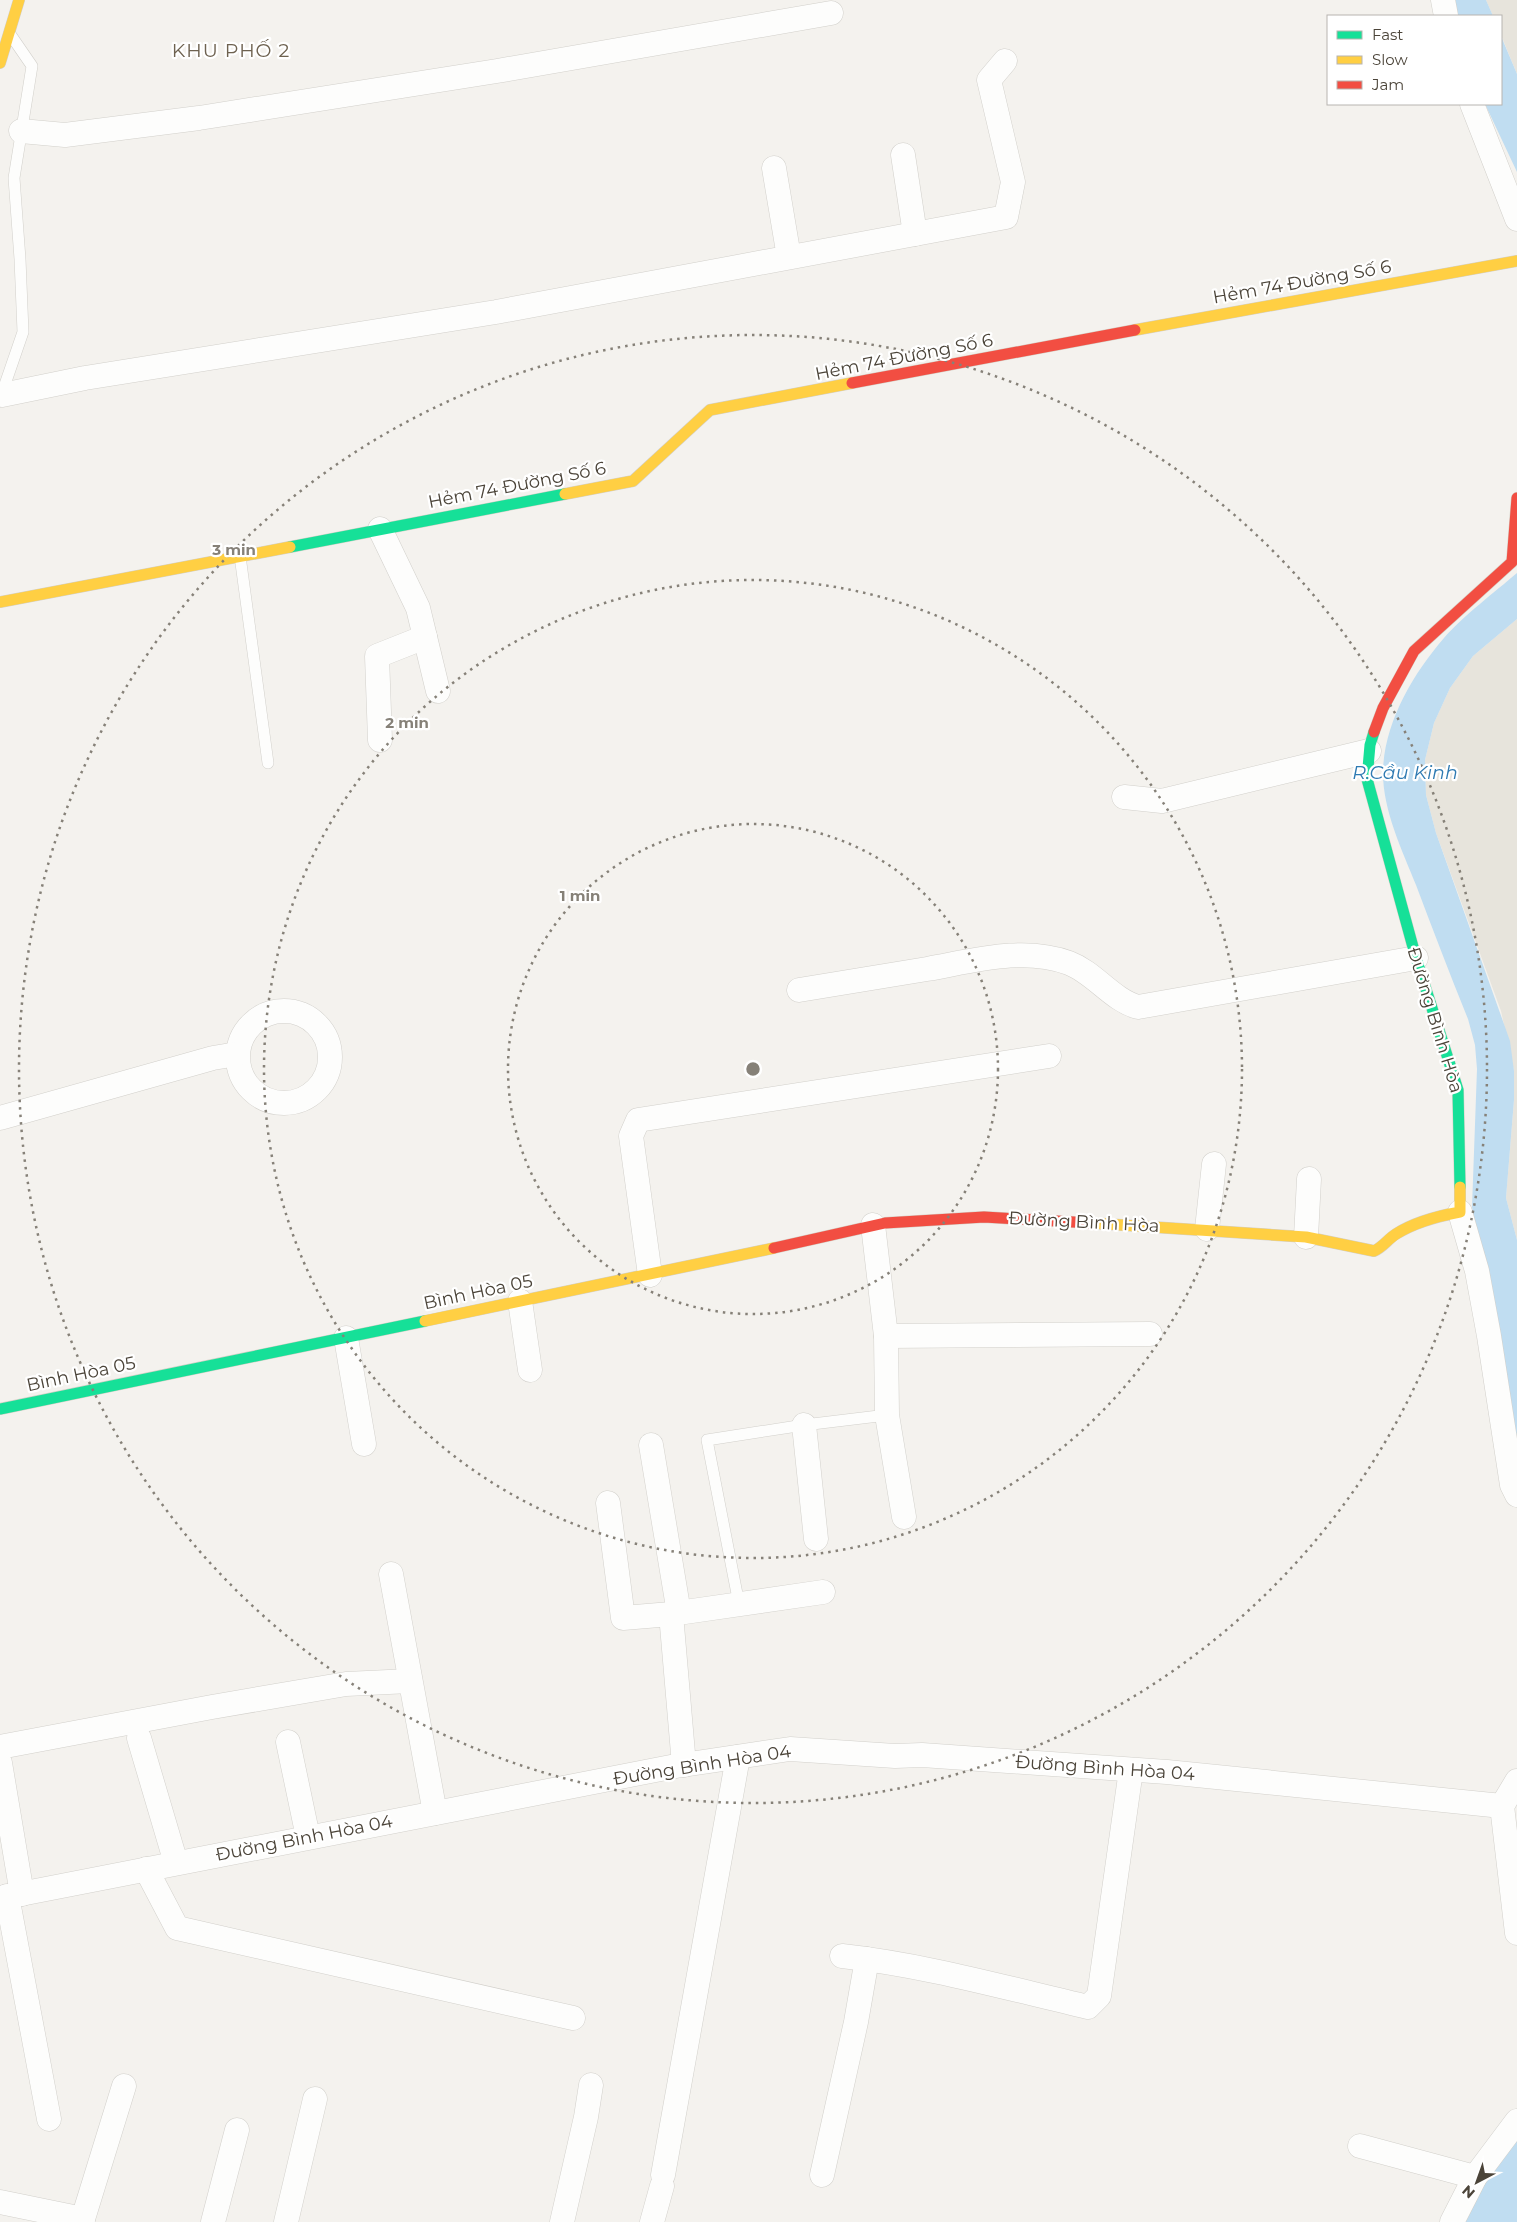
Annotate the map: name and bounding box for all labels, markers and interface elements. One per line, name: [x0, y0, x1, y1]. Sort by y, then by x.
legend: [1327, 15, 1502, 105]
text: Fast: [1372, 25, 1403, 44]
district label: KHU PHỐ 2: [172, 39, 290, 62]
text: Slow: [1372, 50, 1408, 69]
text: Jam: [1371, 75, 1404, 94]
street label: Hẻm 74 Đường Số 6: [1211, 255, 1393, 309]
street label: Hẻm 74 Đường Số 6: [813, 329, 995, 385]
street label: Hẻm 74 Đường Số 6: [426, 457, 608, 513]
text: 3 min: [211, 540, 256, 559]
text: 2 min: [385, 713, 429, 732]
water label: R.Cầu Kinh: [1352, 761, 1458, 784]
text: 1 min: [560, 886, 600, 905]
street label: Đường Bình Hòa: [1402, 944, 1468, 1096]
centre of rings: [744, 1060, 762, 1078]
street label: Đường Bình Hòa: [1008, 1207, 1160, 1237]
street label: Bình Hòa 05: [422, 1270, 534, 1314]
street label: Bình Hòa 05: [25, 1352, 137, 1396]
street label: Đường Bình Hòa 04: [611, 1740, 793, 1790]
street label: Đường Bình Hòa 04: [1015, 1751, 1196, 1785]
street label: Đường Bình Hòa 04: [214, 1810, 394, 1866]
north arrow: [1452, 2157, 1502, 2207]
text: N: [1458, 2181, 1479, 2202]

